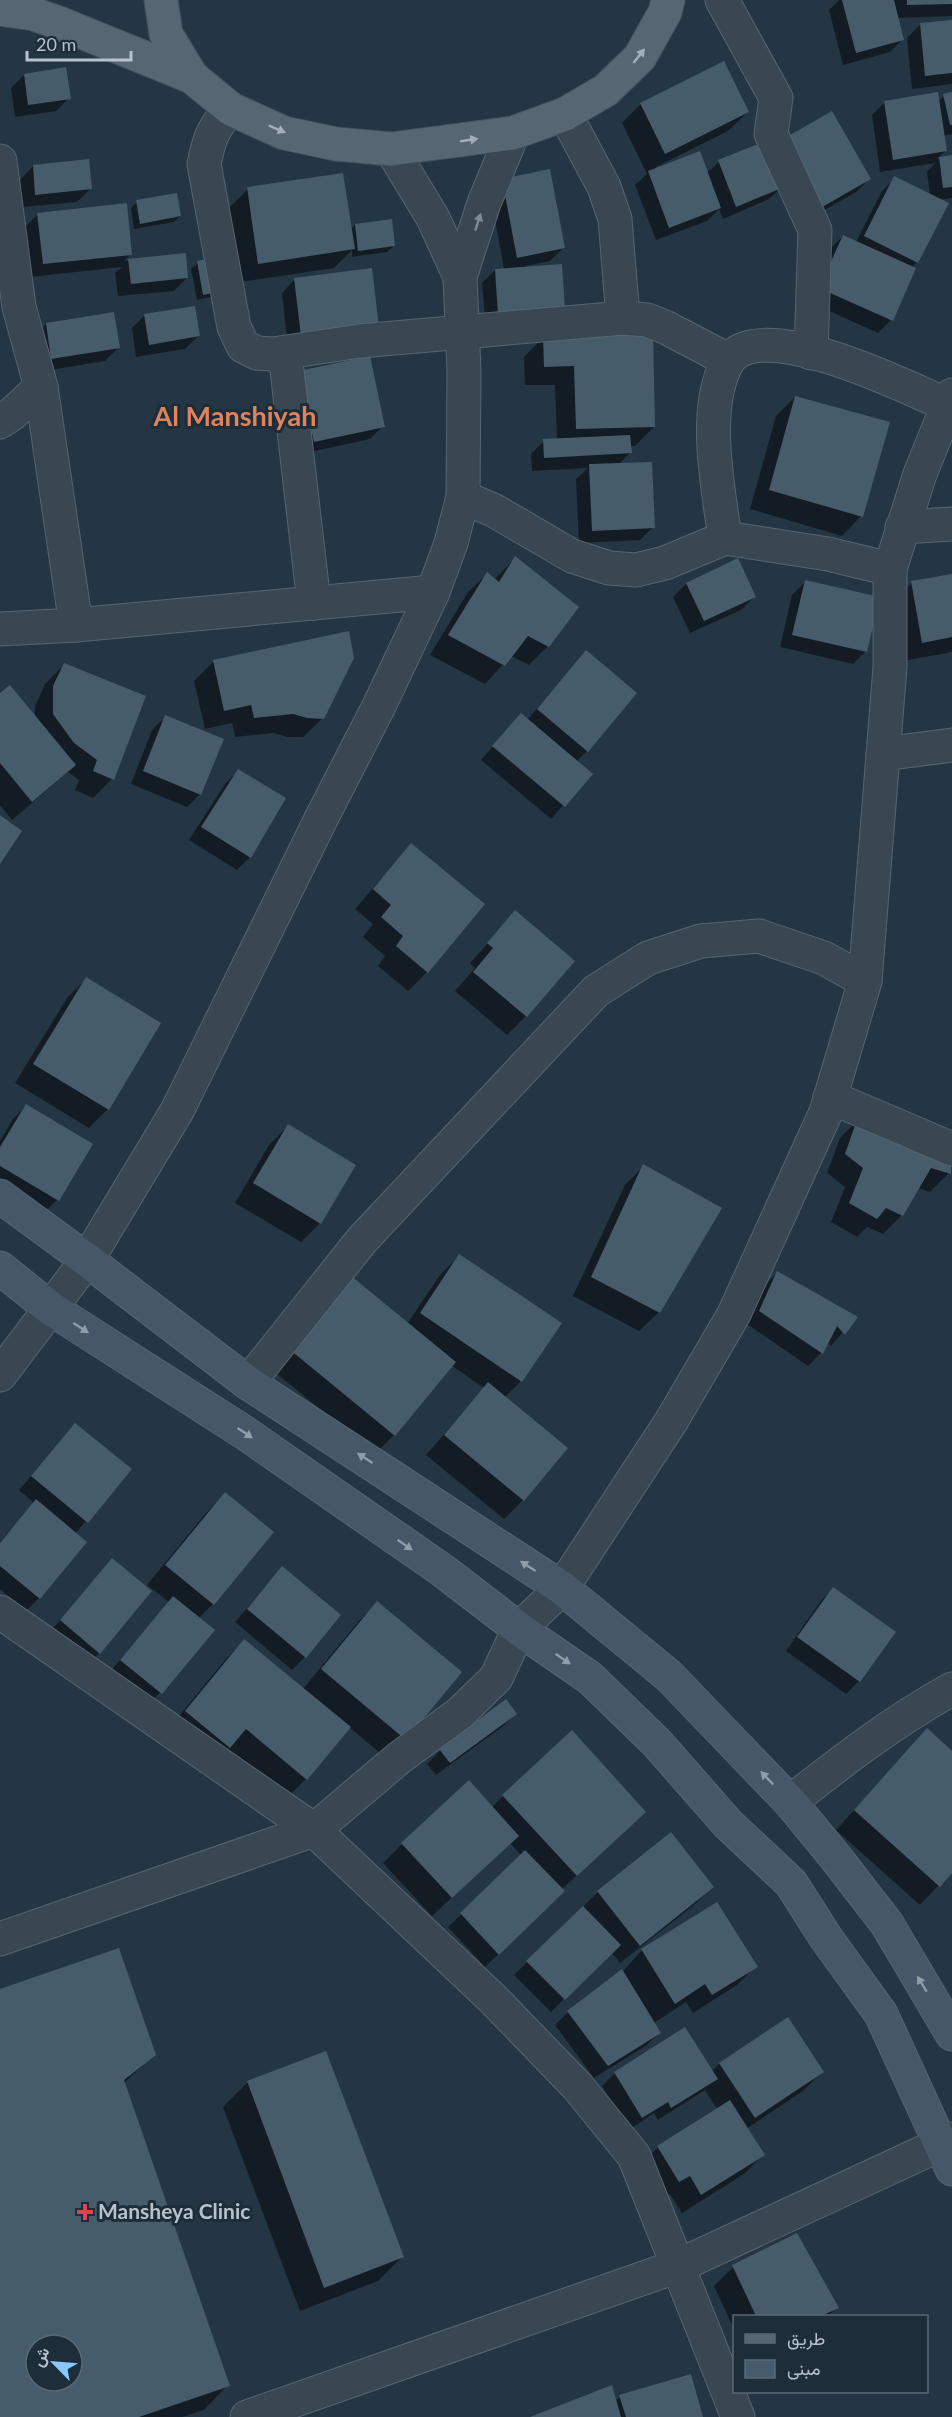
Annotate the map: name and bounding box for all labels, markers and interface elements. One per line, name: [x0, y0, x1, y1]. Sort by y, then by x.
scale bar: [27, 24, 130, 62]
text: 20 m: [36, 33, 76, 55]
one-way arrow: [632, 48, 645, 64]
one-way arrow: [268, 125, 285, 134]
one-way arrow: [459, 135, 478, 144]
one-way arrow: [474, 212, 484, 230]
district label: Al Manshiyah: [153, 399, 316, 432]
one-way arrow: [73, 1322, 89, 1333]
one-way arrow: [237, 1428, 253, 1439]
one-way arrow: [357, 1453, 373, 1464]
one-way arrow: [397, 1539, 413, 1550]
one-way arrow: [520, 1560, 536, 1571]
one-way arrow: [554, 1653, 570, 1665]
one-way arrow: [760, 1771, 774, 1786]
one-way arrow: [917, 1975, 927, 1992]
place label: Mansheya Clinic: [98, 2198, 250, 2223]
marker: Mansheya Clinic: [76, 2203, 94, 2221]
legend: [733, 2315, 928, 2393]
text: طريق: [787, 2327, 825, 2350]
north arrow: [24, 2333, 84, 2393]
text: ش: [27, 2344, 54, 2370]
text: مبنى: [787, 2357, 821, 2380]

